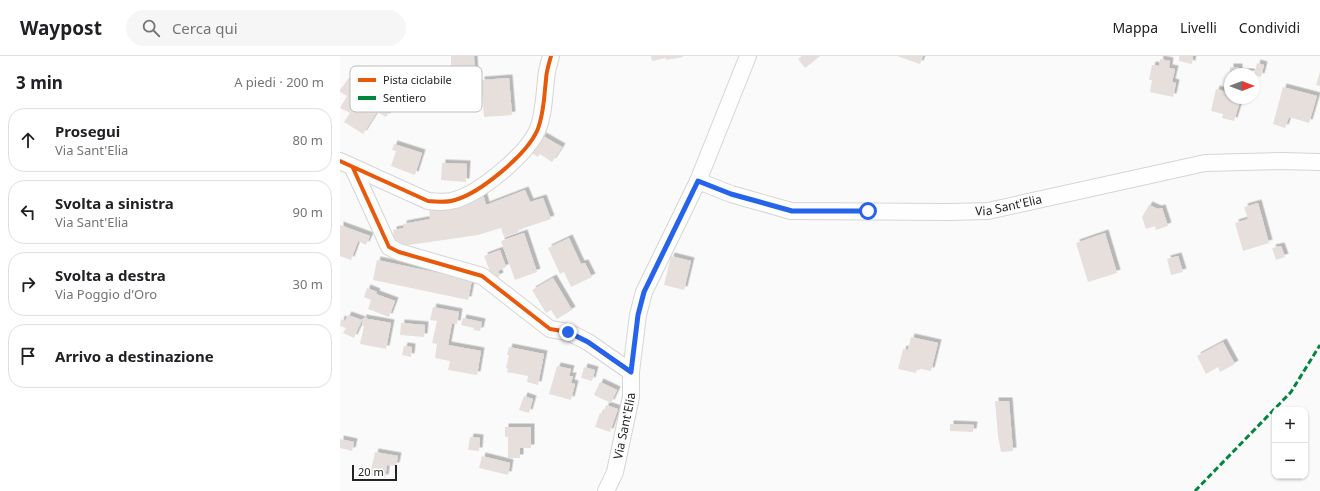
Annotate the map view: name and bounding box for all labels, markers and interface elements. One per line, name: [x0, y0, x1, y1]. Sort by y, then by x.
search box: [126, 10, 406, 46]
text: Waypost: [20, 15, 102, 41]
icon: search: [140, 17, 162, 39]
text: Cerca qui: [172, 18, 238, 38]
text: Mappa: [1112, 18, 1158, 37]
text: Livelli: [1180, 18, 1217, 37]
text: Condividi: [1239, 18, 1300, 37]
legend: [350, 66, 482, 112]
north arrow: [1224, 68, 1260, 104]
text: 3 min: [16, 71, 63, 94]
text: Pista ciclabile: [383, 72, 452, 87]
text: A piedi · 200 m: [234, 73, 324, 91]
text: Sentiero: [383, 90, 426, 105]
text: Prosegui: [55, 121, 120, 141]
icon: ahead: [17, 129, 39, 151]
text: 80 m: [293, 131, 323, 149]
text: Via Sant'Elia: [55, 141, 128, 159]
street label: Via Sant'Elia: [975, 190, 1044, 219]
text: Svolta a sinistra: [55, 193, 174, 213]
icon: left: [17, 201, 39, 223]
route start: [859, 202, 877, 220]
text: 90 m: [293, 203, 323, 221]
text: Via Sant'Elia: [55, 213, 128, 231]
text: Svolta a destra: [55, 265, 166, 285]
icon: right: [17, 273, 39, 295]
text: 30 m: [293, 275, 323, 293]
text: Via Poggio d'Oro: [55, 285, 157, 303]
route end: [559, 323, 577, 341]
icon: arrive: [17, 345, 39, 367]
text: Arrivo a destinazione: [55, 346, 214, 366]
street label: Via Sant'Elia: [609, 393, 639, 461]
map controls: [1272, 407, 1308, 479]
button: +: [1272, 407, 1308, 443]
button: −: [1272, 443, 1308, 479]
scale bar: [352, 463, 397, 482]
text: 20 m: [358, 464, 384, 479]

